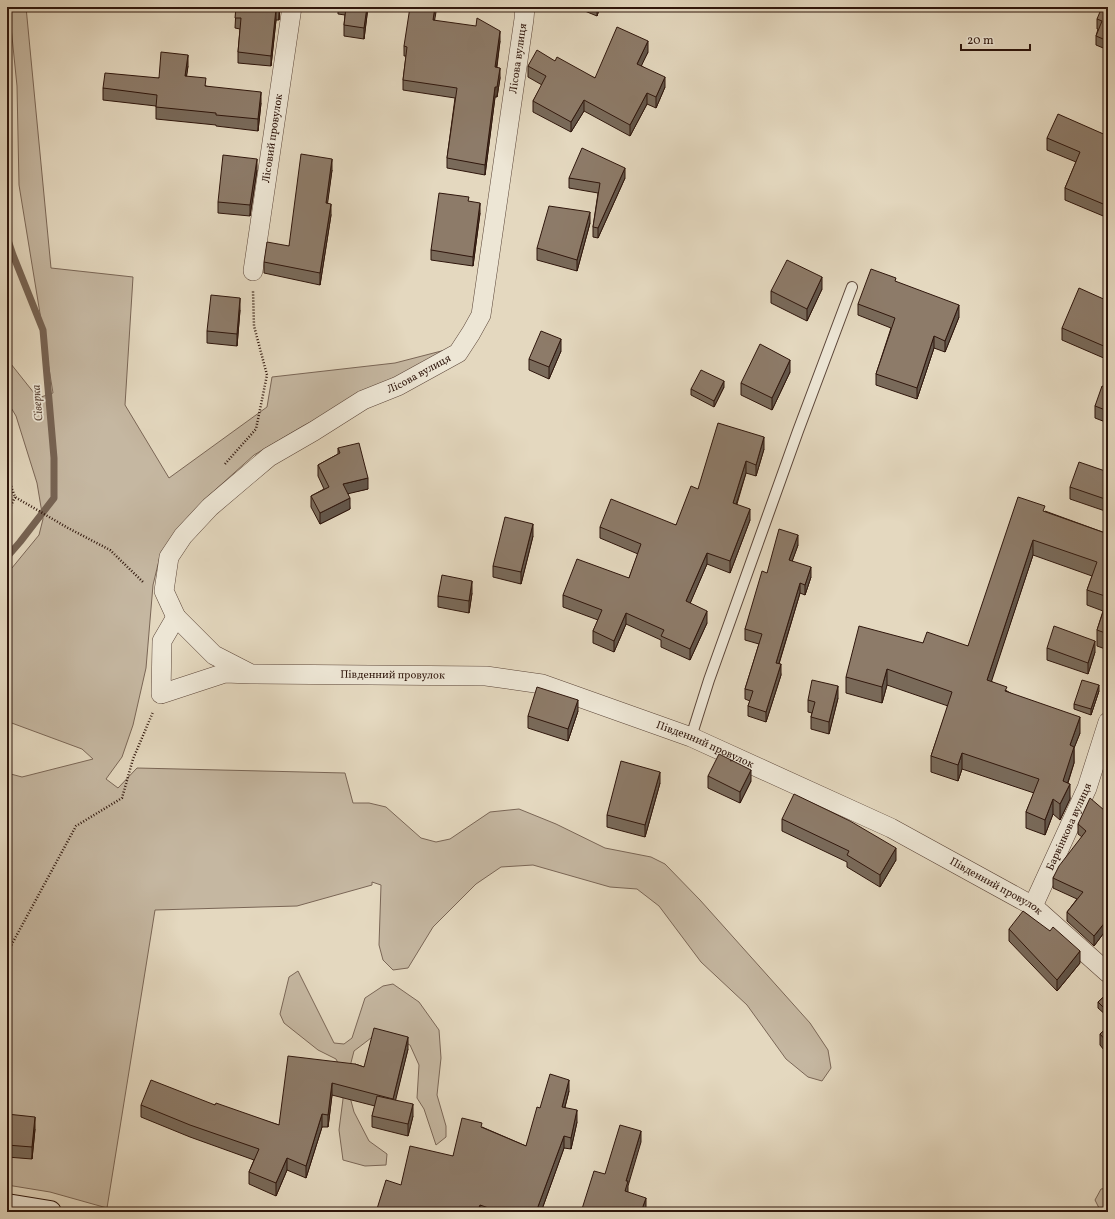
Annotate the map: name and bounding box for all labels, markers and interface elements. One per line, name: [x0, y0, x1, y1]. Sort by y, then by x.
street label: Лісова вулиця: [506, 22, 531, 95]
scale bar: [961, 26, 1030, 52]
text: 20 m: [967, 33, 994, 49]
street label: Лісовий провулок: [259, 93, 287, 184]
street label: Лісова вулиця: [385, 351, 454, 397]
water label: Сіверка: [28, 384, 48, 422]
street label: Південний провулок: [340, 667, 445, 683]
street label: Південний провулок: [654, 718, 756, 772]
street label: Барвінкова вулиця: [1043, 781, 1096, 873]
street label: Південний провулок: [947, 854, 1046, 919]

